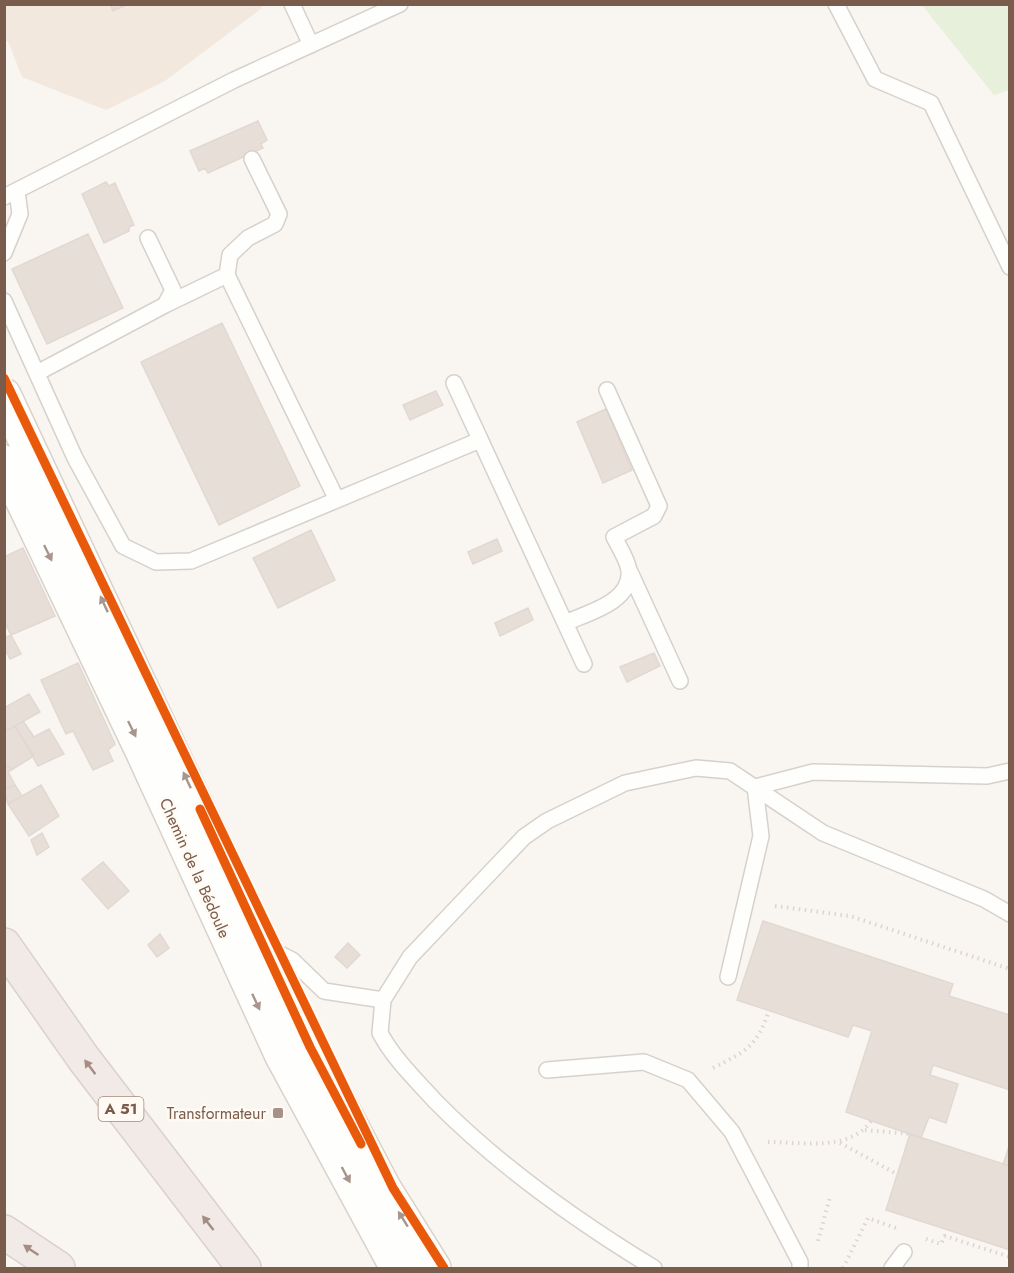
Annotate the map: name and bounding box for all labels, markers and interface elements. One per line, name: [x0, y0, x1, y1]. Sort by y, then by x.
one-way arrow: [43, 545, 52, 562]
one-way arrow: [99, 595, 109, 613]
one-way arrow: [127, 721, 136, 738]
one-way arrow: [182, 772, 191, 789]
street label: Chemin de la Bédoule: [154, 794, 236, 942]
one-way arrow: [251, 994, 260, 1011]
one-way arrow: [84, 1060, 96, 1076]
road number: A 51: [98, 1097, 144, 1121]
place label: Transformateur: [167, 1102, 267, 1125]
marker: Transformateur: [271, 1106, 285, 1120]
one-way arrow: [341, 1167, 351, 1184]
one-way arrow: [397, 1211, 408, 1227]
one-way arrow: [201, 1215, 214, 1231]
one-way arrow: [23, 1245, 39, 1256]

